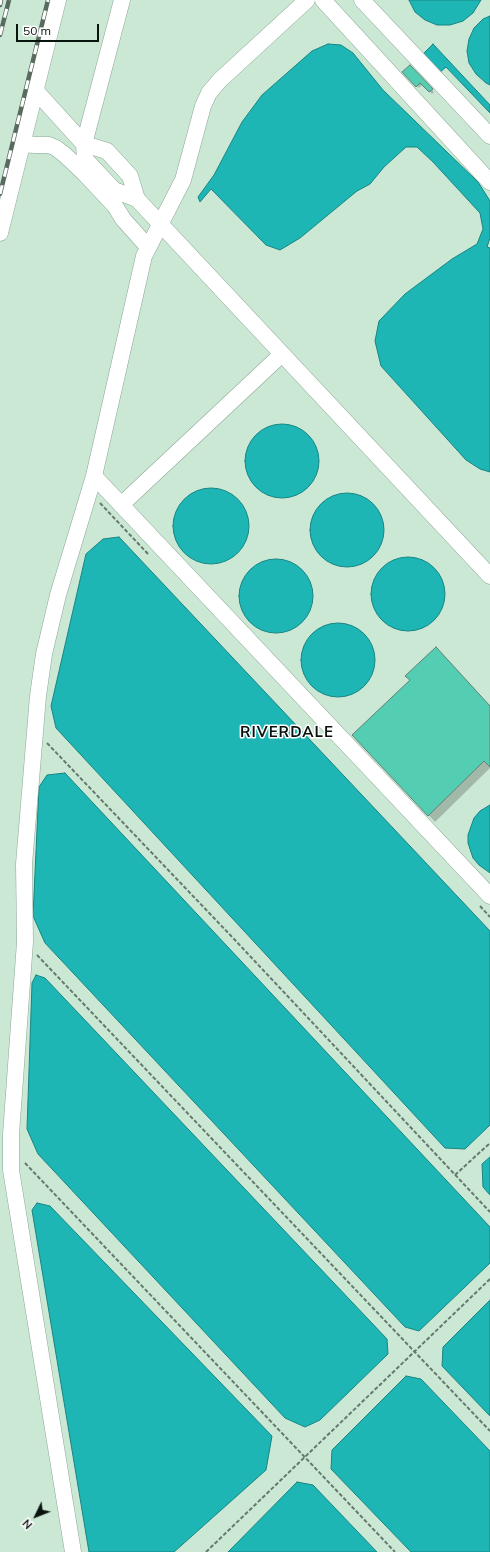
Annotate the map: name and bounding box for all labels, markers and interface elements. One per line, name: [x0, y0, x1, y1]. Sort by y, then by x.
scale bar: [18, 16, 101, 42]
text: 50 m: [23, 23, 51, 38]
district label: RIVERDALE: [240, 723, 334, 741]
north arrow: [16, 1496, 56, 1536]
text: N: [19, 1516, 35, 1532]

